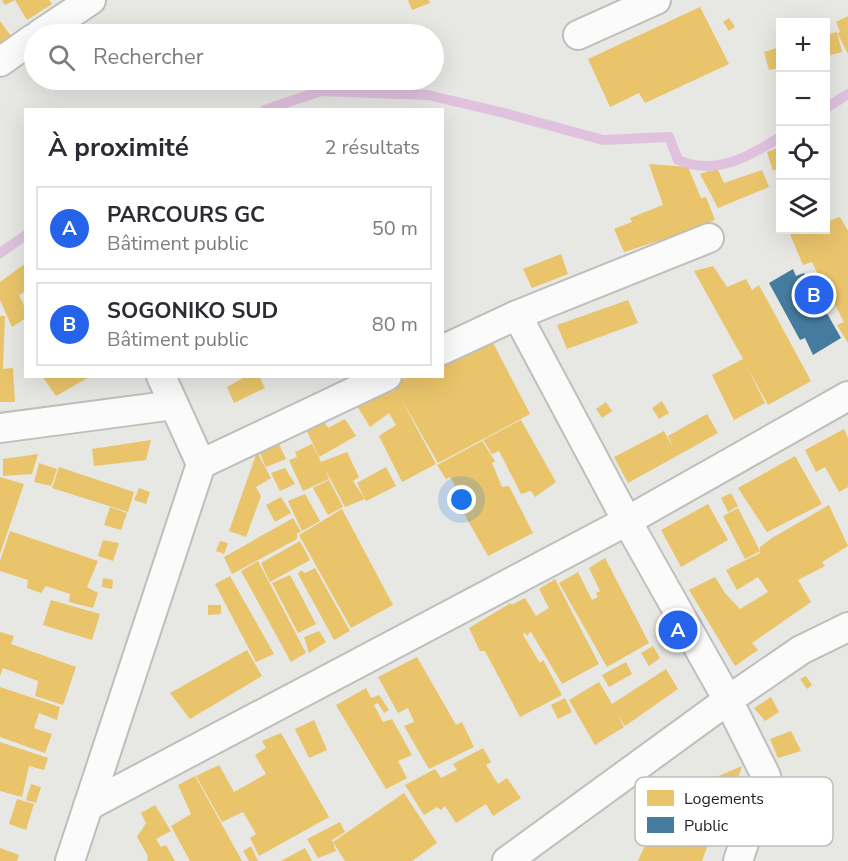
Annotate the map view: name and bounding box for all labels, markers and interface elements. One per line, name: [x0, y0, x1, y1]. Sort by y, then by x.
map controls: [776, 18, 830, 234]
button: +: [776, 18, 830, 72]
search box: [24, 24, 444, 90]
icon: search: [45, 41, 78, 74]
text: Rechercher: [93, 42, 204, 72]
button: −: [776, 72, 830, 126]
button: locate: [776, 126, 830, 180]
text: À proximité: [48, 130, 189, 165]
text: 2 résultats: [324, 134, 420, 161]
button: layers: [776, 180, 830, 234]
text: PARCOURS GC: [107, 200, 265, 230]
text: A: [62, 215, 77, 242]
text: 50 m: [372, 215, 418, 242]
text: Bâtiment public: [107, 230, 248, 257]
pin: B: [794, 272, 834, 318]
text: SOGONIKO SUD: [107, 296, 278, 326]
text: B: [63, 311, 76, 338]
text: 80 m: [372, 311, 418, 338]
text: Bâtiment public: [107, 326, 248, 353]
your location: [447, 485, 476, 514]
pin: A: [658, 608, 698, 652]
legend: [635, 777, 833, 846]
text: Logements: [684, 788, 764, 810]
text: Public: [684, 815, 729, 837]

